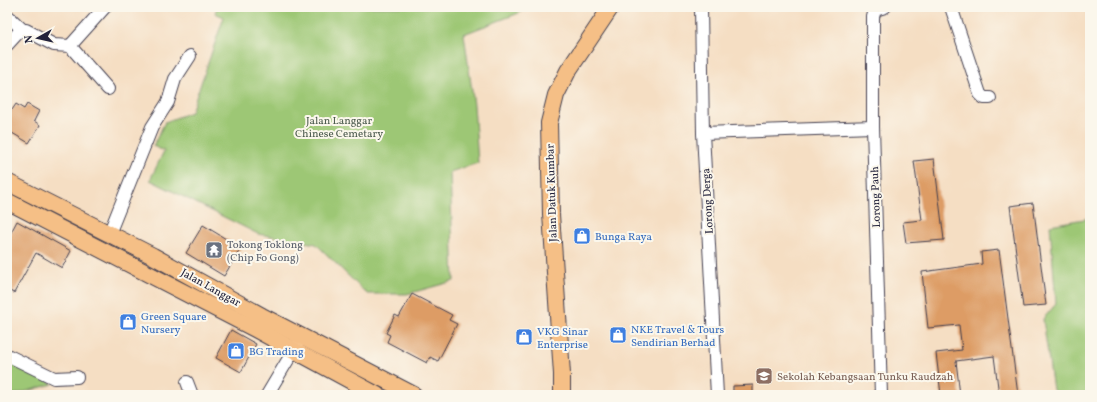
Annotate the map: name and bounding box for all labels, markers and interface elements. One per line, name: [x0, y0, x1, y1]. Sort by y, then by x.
north arrow: [18, 18, 58, 58]
text: N: [22, 34, 38, 44]
park label: Jalan Langgar Chinese Cemetary: [295, 114, 383, 142]
street label: Jalan Datuk Kumbar: [543, 143, 562, 242]
street label: Lorong Pauh: [868, 166, 885, 228]
street label: Lorong Derga: [699, 167, 718, 234]
shop icon: Bunga Raya: [572, 226, 592, 246]
place label: Bunga Raya: [595, 230, 653, 245]
place label: Tokong Toklong (Chip Fo Gong): [227, 238, 303, 266]
temple icon: Tokong Toklong (Chip Fo Gong): [204, 240, 224, 260]
street label: Jalan Langgar: [178, 266, 243, 311]
place label: Green Square Nursery: [141, 310, 206, 338]
shop icon: Green Square Nursery: [118, 312, 138, 332]
place label: NKE Travel & Tours Sendirian Berhad: [631, 323, 725, 351]
place label: VKG Sinar Enterprise: [537, 325, 588, 353]
shop icon: NKE Travel & Tours Sendirian Berhad: [608, 325, 628, 345]
shop icon: VKG Sinar Enterprise: [514, 327, 534, 347]
shop icon: BG Trading: [226, 341, 246, 361]
place label: BG Trading: [249, 345, 304, 360]
school or university icon: Sekolah Kebangsaan Tunku Raudzah: [754, 366, 774, 386]
place label: Sekolah Kebangsaan Tunku Raudzah: [777, 370, 954, 385]

